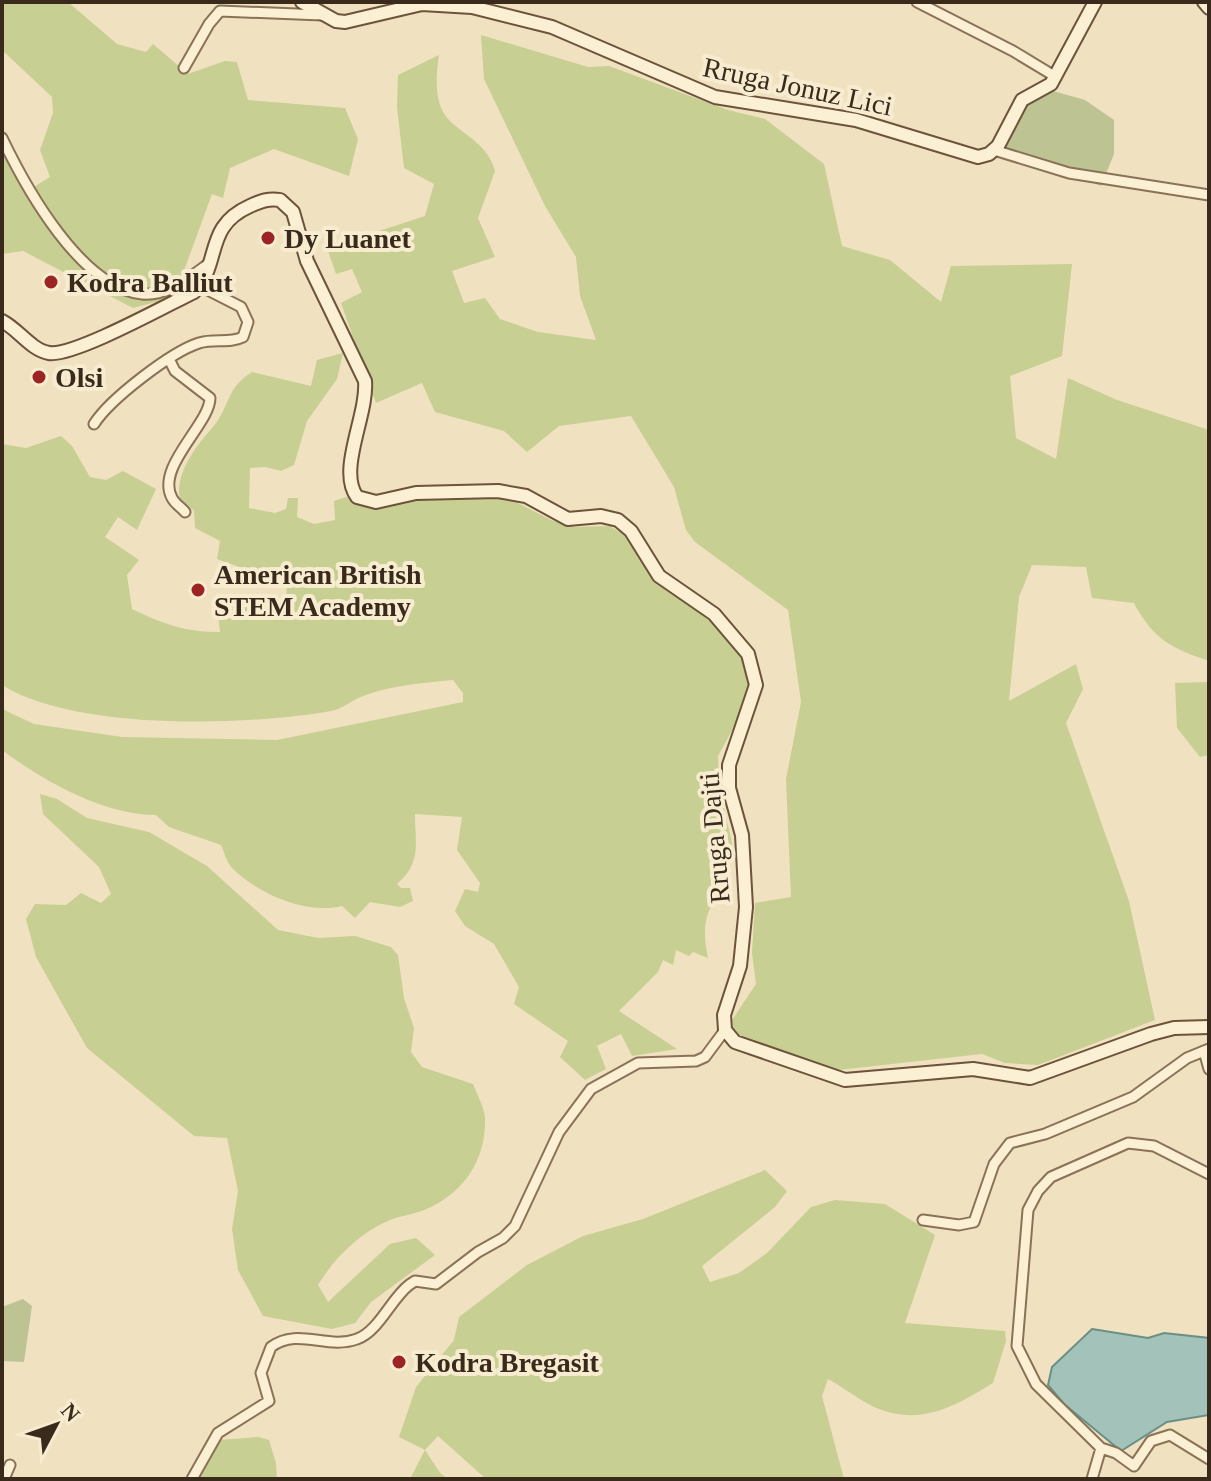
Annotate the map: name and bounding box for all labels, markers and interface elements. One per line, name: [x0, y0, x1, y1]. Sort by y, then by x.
street label: Rruga Jonuz Lici: [700, 51, 896, 122]
place label: Dy Luanet: [284, 223, 411, 254]
marker: Dy Luanet: [259, 229, 277, 247]
place label: Kodra Balliut: [67, 267, 233, 298]
marker: Kodra Balliut: [42, 273, 60, 291]
place label: Olsi: [55, 362, 103, 393]
marker: Olsi: [30, 368, 48, 386]
place label: American British STEM Academy: [214, 559, 422, 622]
marker: American British STEM Academy: [189, 581, 207, 599]
street label: Rruga Dajti: [693, 771, 736, 905]
place label: Kodra Bregasit: [415, 1347, 599, 1378]
marker: Kodra Bregasit: [390, 1353, 408, 1371]
north arrow: [16, 1385, 96, 1465]
text: N: [56, 1398, 85, 1426]

